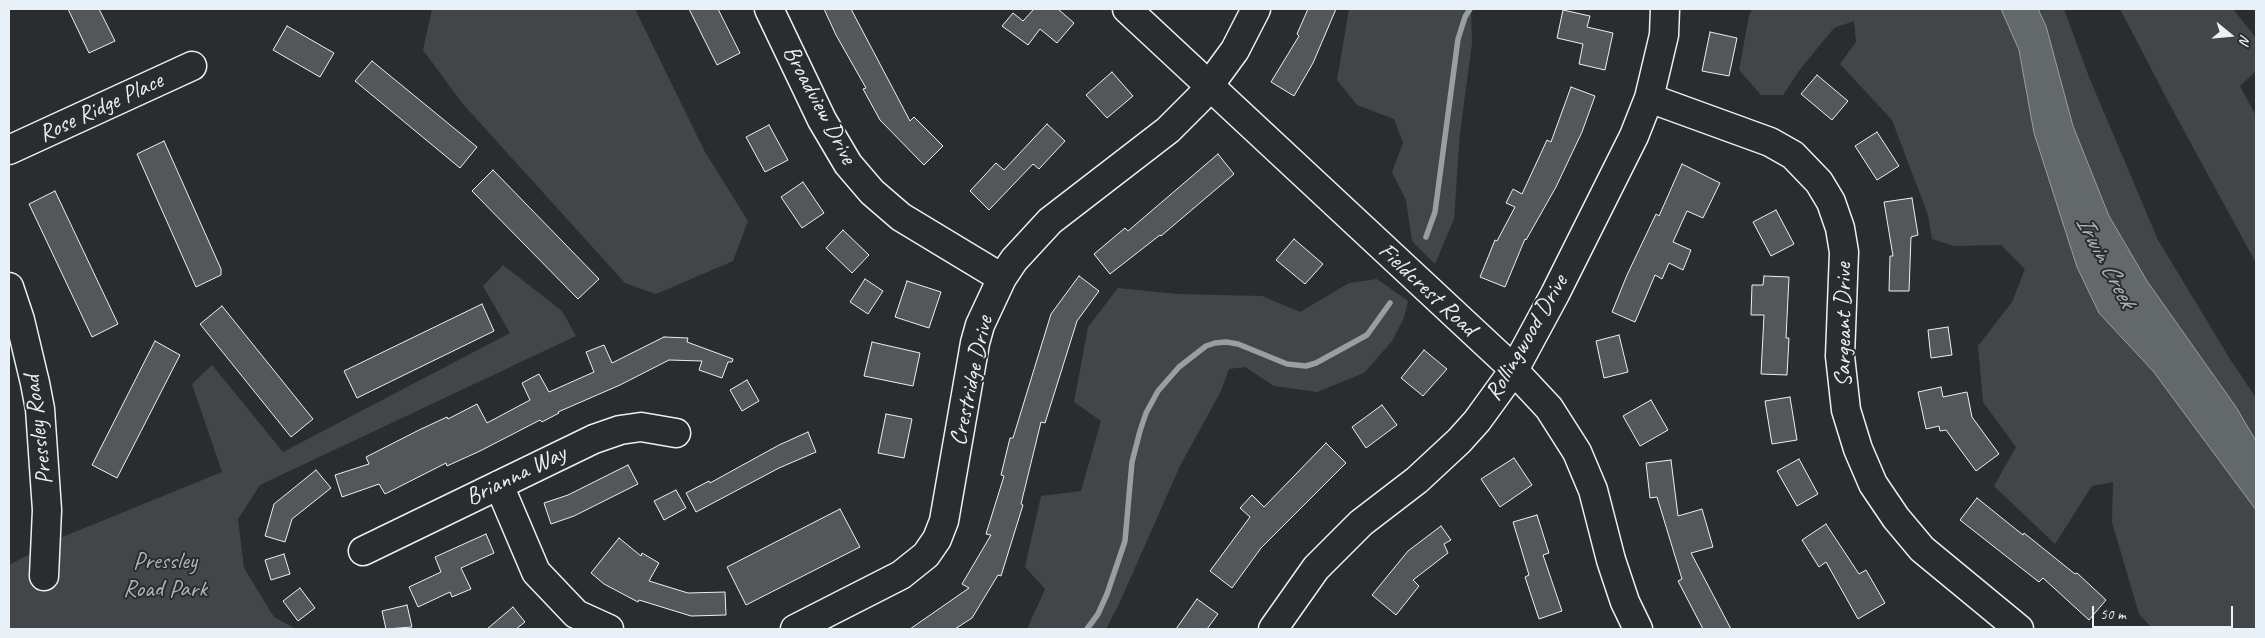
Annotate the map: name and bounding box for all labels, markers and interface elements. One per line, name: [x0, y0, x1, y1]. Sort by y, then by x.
north arrow: [2205, 10, 2255, 60]
text: N: [2235, 33, 2254, 46]
street label: Broadview Drive: [776, 41, 862, 169]
street label: Rose Ridge Place: [34, 67, 168, 149]
water label: Irwin Creek: [2068, 211, 2142, 313]
street label: Fieldcrest Road: [1372, 237, 1482, 343]
street label: Sargeant Drive: [1830, 263, 1858, 387]
street label: Rollingwood Drive: [1479, 270, 1575, 406]
street label: Crestridge Drive: [944, 314, 1000, 448]
street label: Pressley Road: [18, 374, 60, 486]
street label: Brianna Way: [461, 439, 571, 513]
park label: Pressley Road Park: [123, 548, 207, 604]
scale bar: [2095, 596, 2236, 628]
text: 50 m: [2100, 605, 2126, 624]

